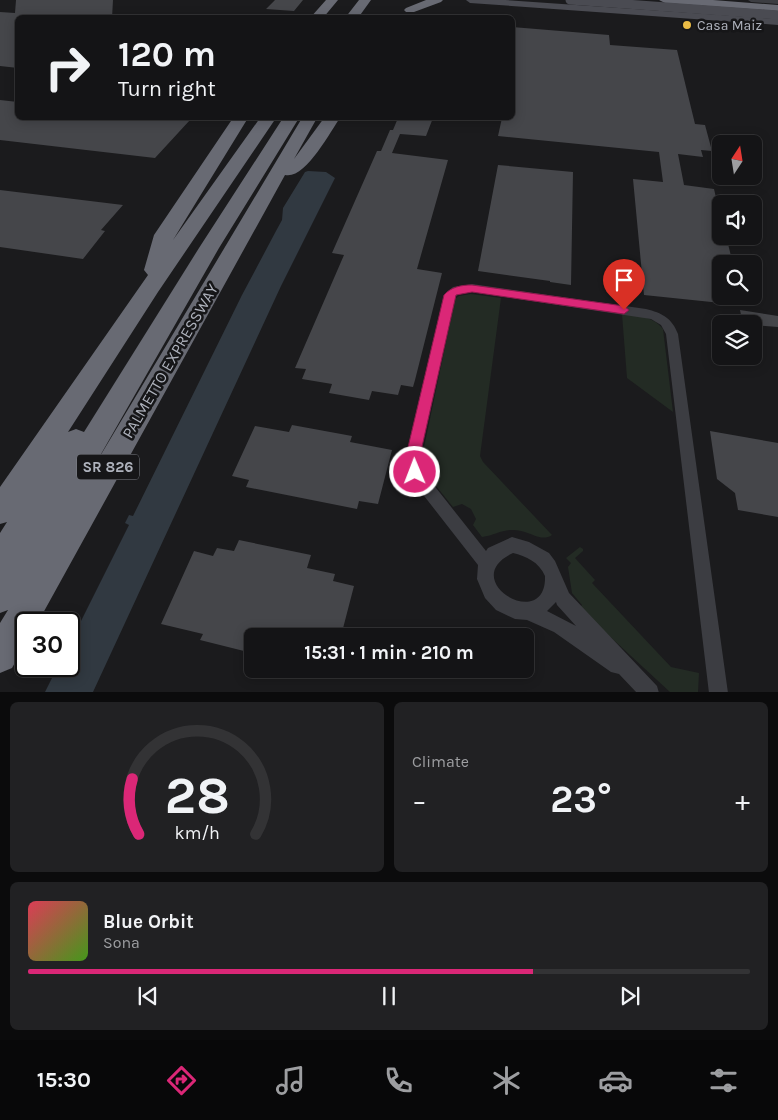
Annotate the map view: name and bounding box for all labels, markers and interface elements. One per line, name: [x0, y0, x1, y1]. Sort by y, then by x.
place label: Casa Maiz: [697, 17, 762, 34]
marker: Casa Maiz: [681, 19, 693, 31]
text: 120 m: [118, 34, 216, 75]
icon: right: [35, 35, 100, 100]
text: Turn right: [118, 76, 216, 102]
north arrow: [712, 135, 762, 185]
map controls: [712, 135, 762, 365]
button: sound: [712, 195, 762, 245]
button: search: [712, 255, 762, 305]
pin: [603, 259, 645, 310]
icon: arrive: [610, 266, 638, 294]
street label: PALMETTO EXPRESSWAY: [118, 280, 222, 442]
button: layers: [712, 315, 762, 365]
position arrow: [388, 445, 440, 497]
road number: SR 826: [77, 454, 139, 480]
speed limit sign: 30: [15, 612, 80, 677]
text: 15:31 · 1 min · 210 m: [304, 642, 474, 664]
text: Climate: [412, 752, 469, 771]
text: 28: [164, 765, 230, 826]
text: 23°: [550, 777, 612, 822]
text: −: [412, 784, 427, 817]
text: +: [735, 784, 750, 817]
text: km/h: [174, 823, 220, 844]
text: Blue Orbit: [103, 911, 194, 933]
text: Sona: [103, 933, 140, 952]
icon: previous: [134, 982, 162, 1010]
icon: pause: [375, 982, 403, 1010]
icon: next: [616, 982, 644, 1010]
icon: directions: [164, 1063, 199, 1098]
icon: music: [273, 1063, 308, 1098]
icon: phone: [381, 1063, 416, 1098]
icon: climate: [489, 1063, 524, 1098]
icon: car: [598, 1063, 633, 1098]
icon: filters: [706, 1063, 741, 1098]
text: 15:30: [37, 1067, 91, 1093]

